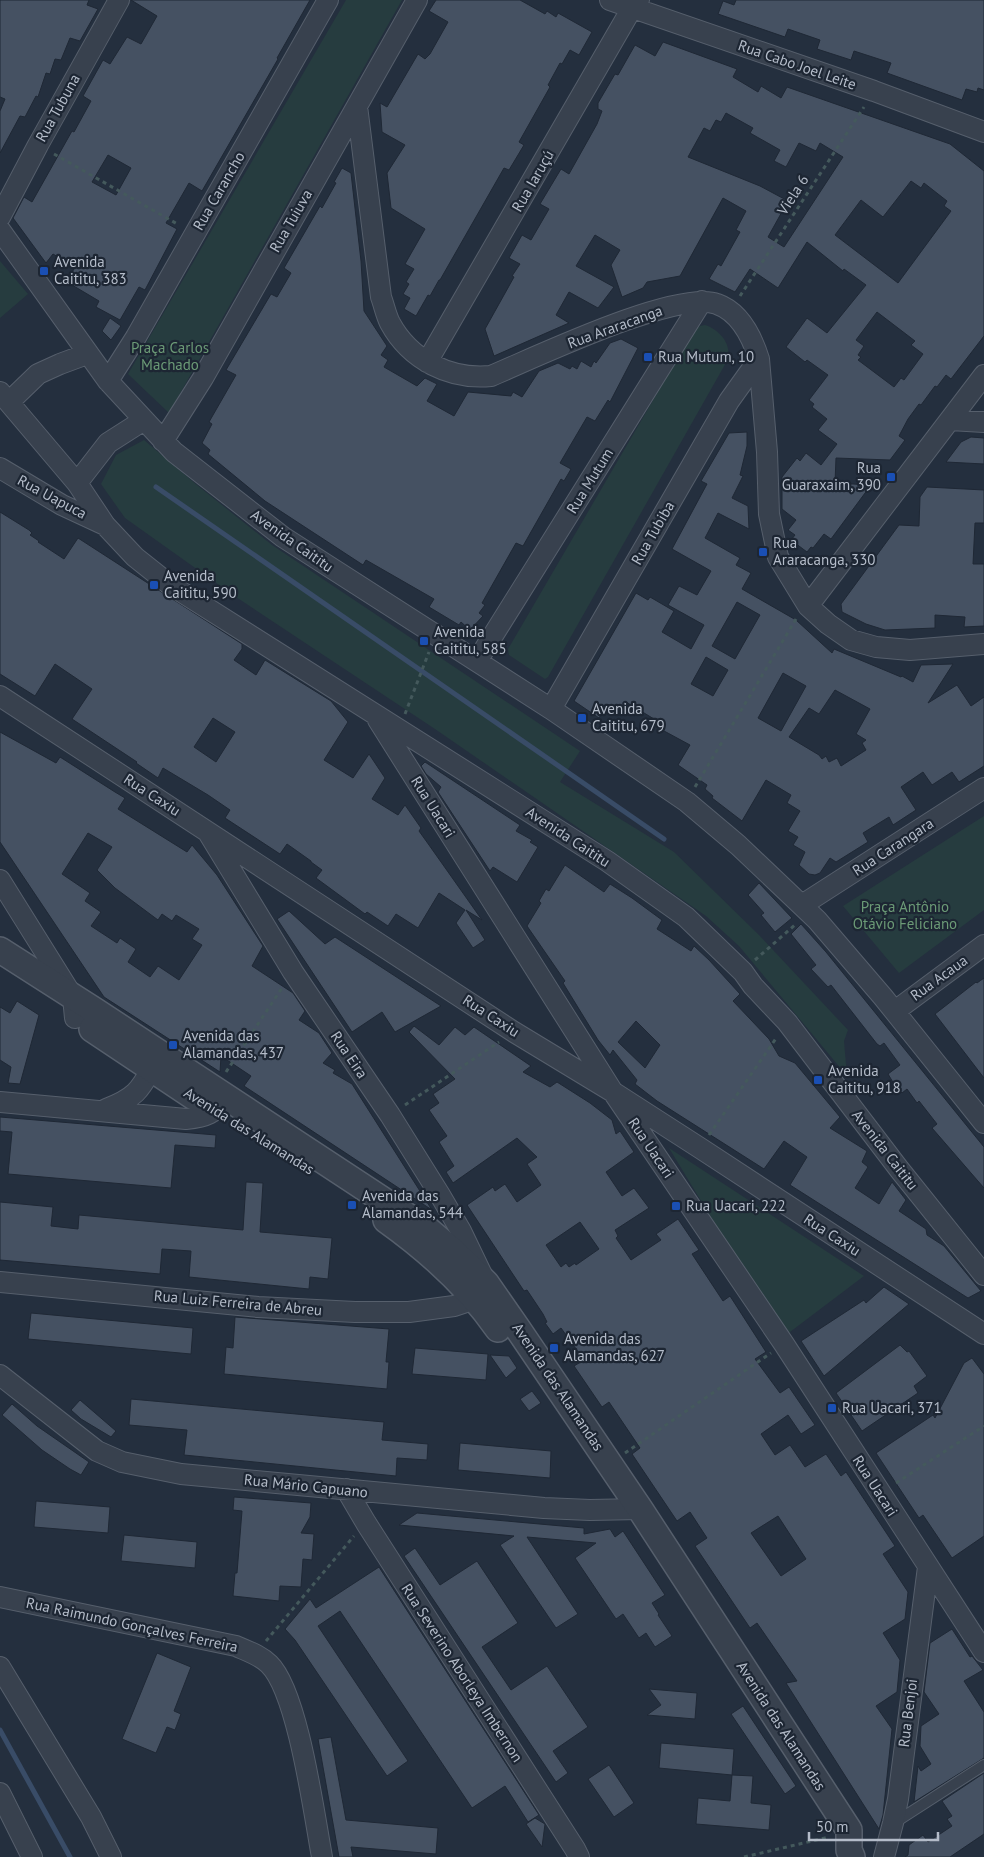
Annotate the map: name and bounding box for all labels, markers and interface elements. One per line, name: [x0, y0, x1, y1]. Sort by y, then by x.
street label: Rua Cabo Joel Leite: [736, 35, 859, 94]
street label: Rua Tubuna: [31, 71, 84, 145]
street label: Rua Iaruçú: [507, 146, 558, 215]
street label: Rua Carancho: [188, 148, 249, 234]
street label: Viela 6: [772, 171, 813, 219]
street label: Rua Tuiuva: [265, 186, 316, 256]
place label: Avenida Caititu, 383: [54, 252, 127, 288]
marker: Avenida Caititu, 383: [38, 265, 50, 277]
street label: Rua Araracanga: [565, 301, 665, 352]
park label: Praça Carlos Machado: [131, 338, 209, 374]
place label: Rua Mutum, 10: [658, 347, 754, 366]
marker: Rua Mutum, 10: [642, 351, 654, 363]
street label: Rua Mutum: [562, 444, 617, 517]
place label: Rua Guaraxaim, 390: [782, 458, 881, 494]
street label: Rua Uapuca: [14, 470, 90, 523]
marker: Rua Guaraxaim, 390: [885, 471, 897, 483]
street label: Rua Tubiba: [627, 498, 678, 568]
street label: Avenida Caititu: [247, 505, 337, 576]
place label: Rua Araracanga, 330: [773, 533, 876, 569]
marker: Rua Araracanga, 330: [757, 546, 769, 558]
place label: Avenida Caititu, 590: [164, 566, 237, 602]
marker: Avenida Caititu, 590: [148, 579, 160, 591]
place label: Avenida Caititu, 585: [434, 622, 507, 658]
marker: Avenida Caititu, 585: [418, 635, 430, 647]
place label: Avenida Caititu, 679: [592, 699, 665, 735]
marker: Avenida Caititu, 679: [576, 712, 588, 724]
street label: Rua Caxiu: [120, 769, 184, 820]
street label: Rua Uacari: [407, 773, 460, 841]
street label: Avenida Caititu: [523, 802, 614, 871]
street label: Rua Carangara: [849, 813, 937, 880]
park label: Praça Antônio Otávio Feliciano: [853, 897, 957, 933]
street label: Rua Acaua: [906, 950, 971, 1005]
street label: Rua Caxiu: [459, 990, 523, 1041]
place label: Avenida das Alamandas, 437: [183, 1026, 284, 1062]
street label: Rua Eira: [327, 1027, 372, 1082]
marker: Avenida das Alamandas, 437: [167, 1039, 179, 1051]
place label: Avenida Caititu, 918: [828, 1061, 901, 1097]
marker: Avenida Caititu, 918: [812, 1074, 824, 1086]
street label: Avenida das Alamandas: [181, 1083, 318, 1178]
street label: Avenida Caititu: [848, 1106, 923, 1194]
street label: Rua Uacari: [624, 1114, 679, 1182]
place label: Avenida das Alamandas, 544: [362, 1186, 463, 1222]
place label: Rua Uacari, 222: [686, 1196, 786, 1215]
marker: Avenida das Alamandas, 544: [346, 1199, 358, 1211]
marker: Rua Uacari, 222: [670, 1200, 682, 1212]
street label: Rua Caxiu: [800, 1209, 864, 1260]
street label: Rua Luiz Ferreira de Abreu: [153, 1286, 323, 1319]
street label: Avenida das Alamandas: [509, 1319, 608, 1454]
place label: Avenida das Alamandas, 627: [564, 1329, 665, 1365]
marker: Avenida das Alamandas, 627: [548, 1342, 560, 1354]
place label: Rua Uacari, 371: [842, 1398, 942, 1417]
marker: Rua Uacari, 371: [826, 1402, 838, 1414]
street label: Rua Uacari: [849, 1452, 902, 1520]
street label: Rua Mário Capuano: [243, 1470, 369, 1501]
street label: Rua Severino Aborleya Imbernon: [398, 1580, 527, 1766]
street label: Rua Raimundo Gonçalves Ferreira: [25, 1593, 240, 1656]
street label: Avenida das Alamandas: [733, 1658, 830, 1794]
street label: Rua Benjoi: [894, 1678, 921, 1748]
scale bar: [809, 1810, 938, 1842]
text: 50 m: [816, 1817, 849, 1836]

